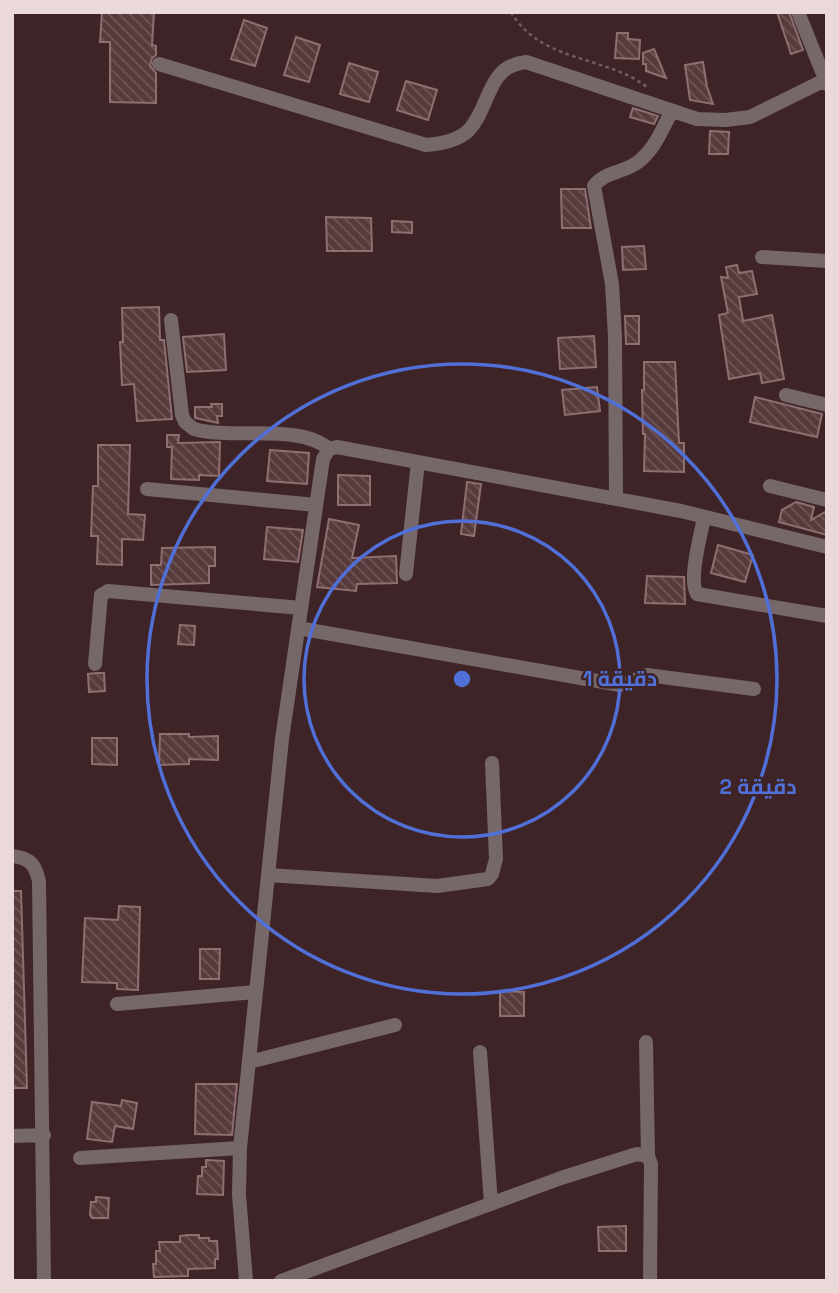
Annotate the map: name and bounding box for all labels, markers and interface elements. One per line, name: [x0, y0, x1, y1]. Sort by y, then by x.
text: 1 دقيقة: [583, 665, 657, 692]
centre of rings: [450, 667, 474, 691]
text: 2 دقيقة: [719, 773, 797, 800]

